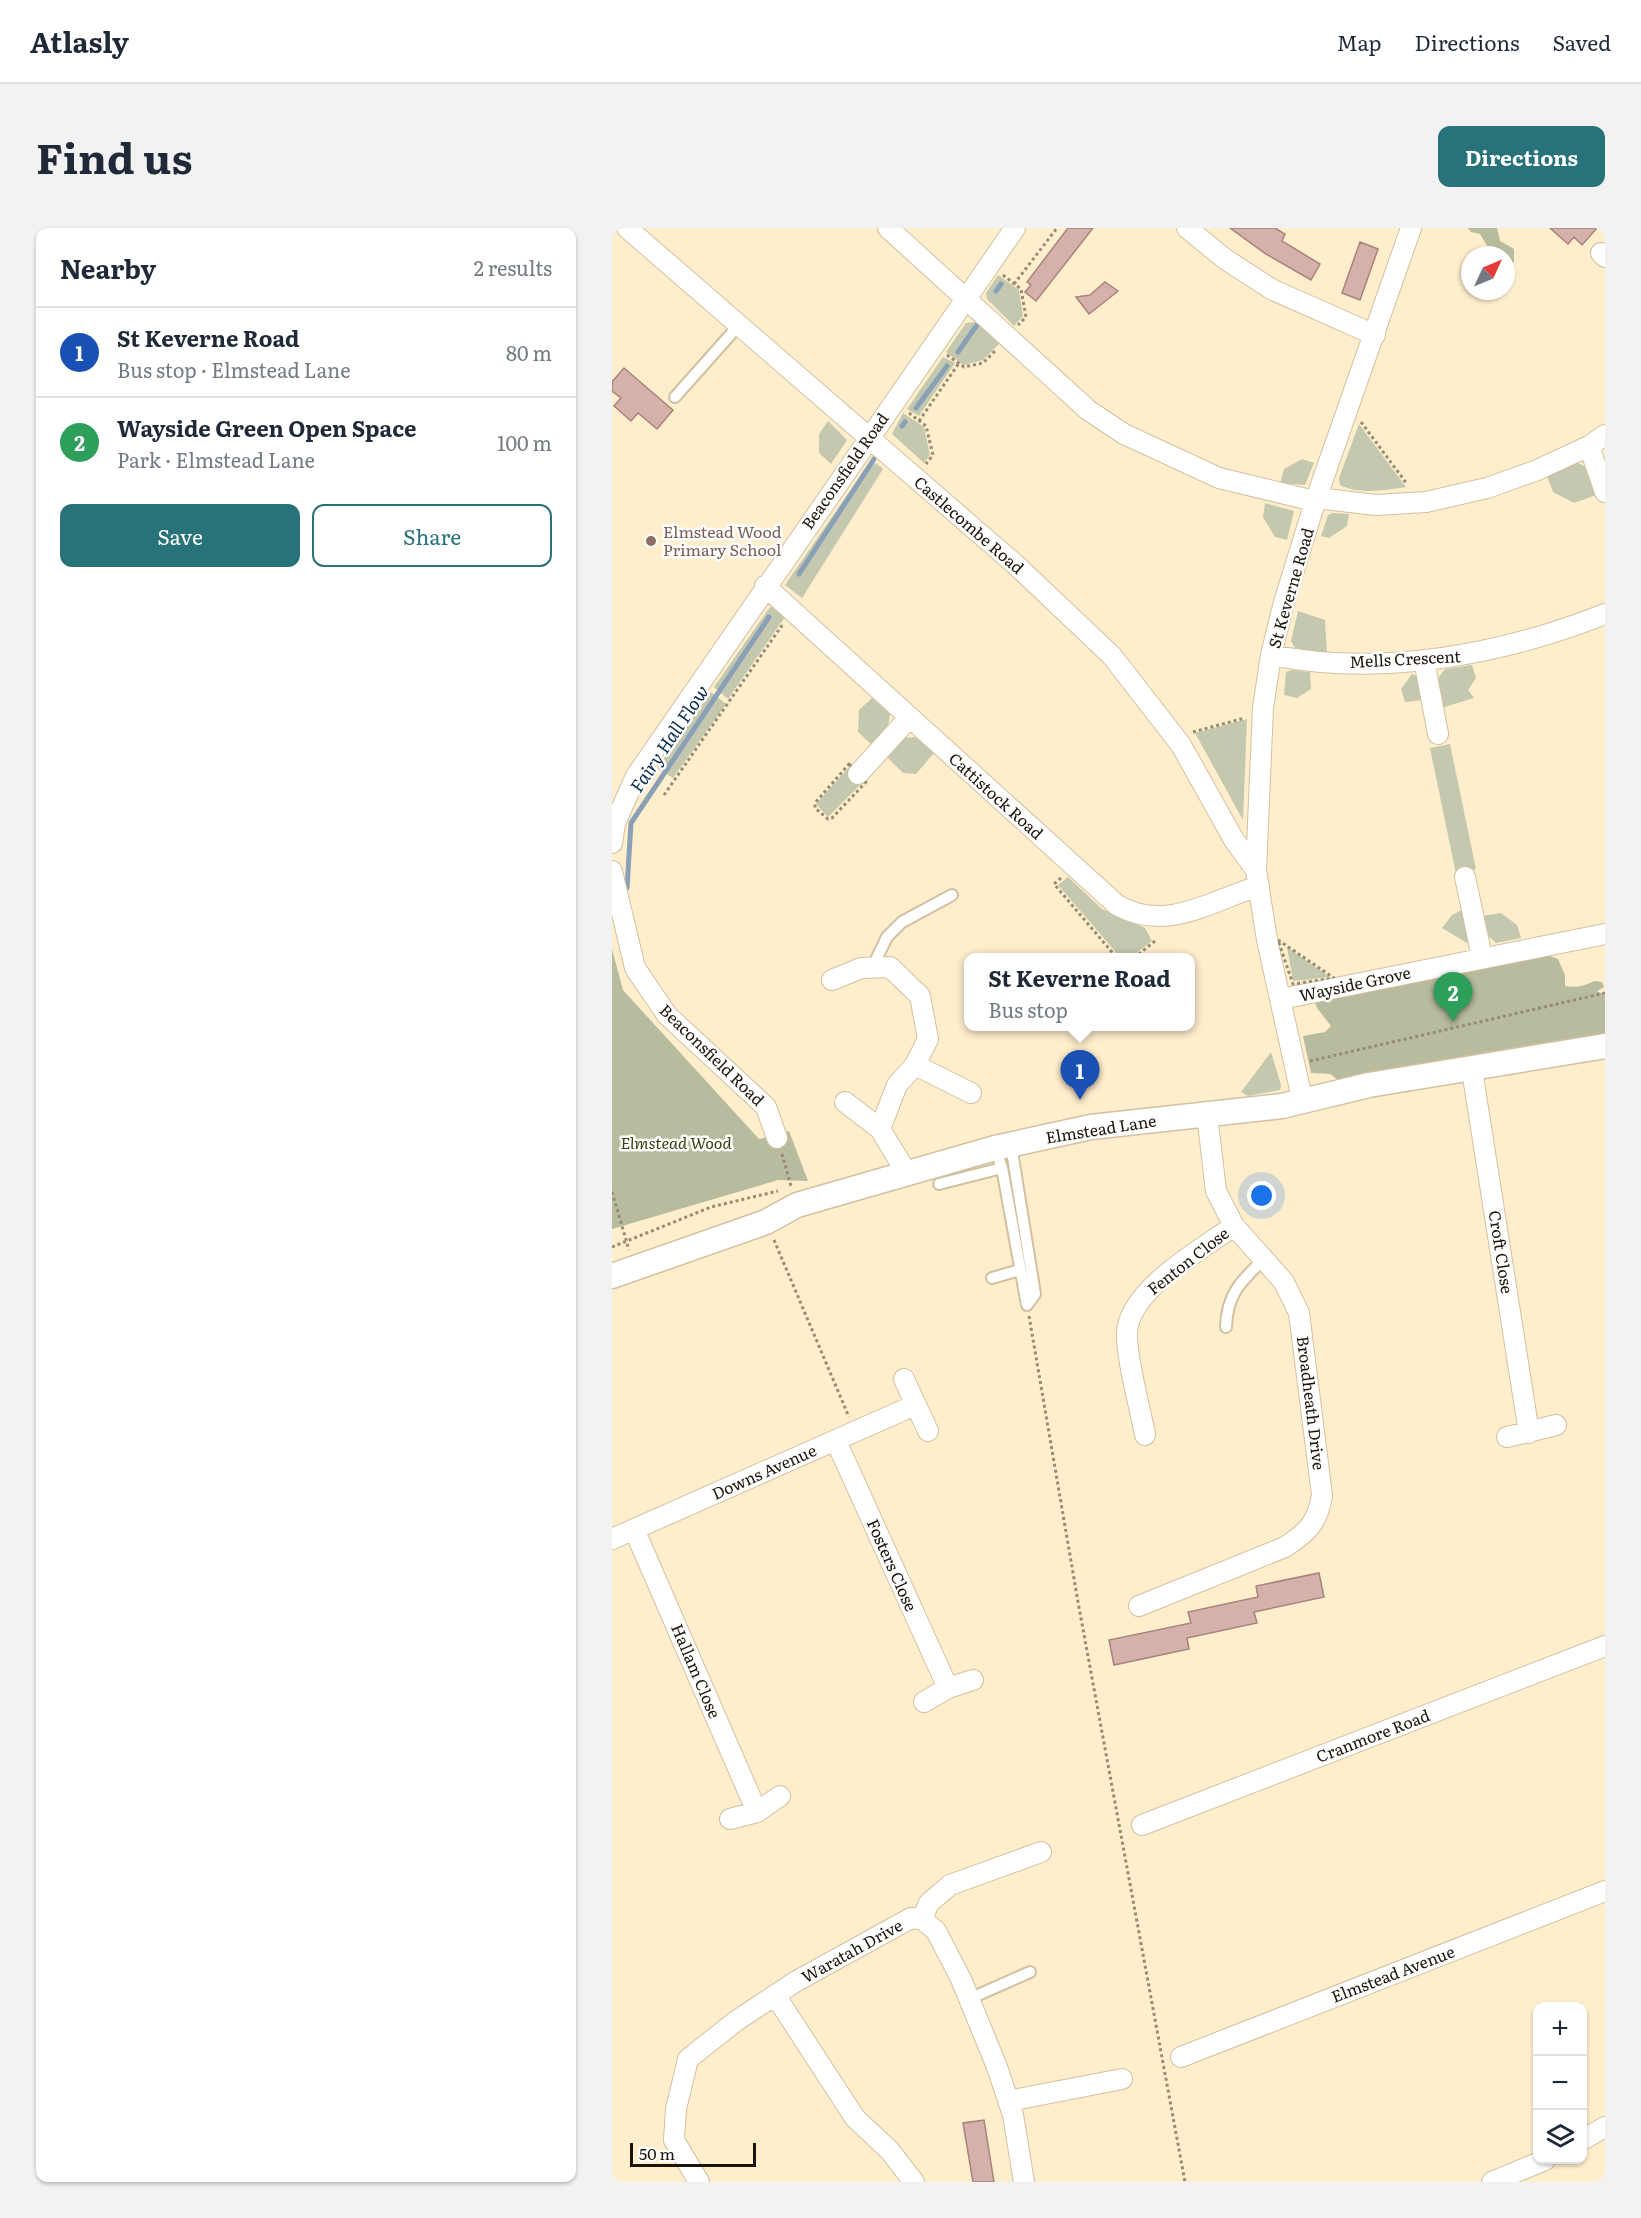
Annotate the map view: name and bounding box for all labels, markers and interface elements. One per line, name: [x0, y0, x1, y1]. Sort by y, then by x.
text: Atlasly: [30, 20, 129, 62]
text: Map: [1337, 26, 1382, 57]
text: Directions: [1415, 26, 1520, 57]
text: Saved: [1553, 26, 1611, 57]
text: Find us: [36, 125, 193, 187]
button: Directions: [1438, 126, 1605, 187]
north arrow: [1461, 246, 1515, 300]
text: Nearby: [60, 248, 156, 287]
text: 2 results: [474, 252, 552, 282]
text: St Keverne Road: [117, 321, 300, 354]
text: 1: [75, 337, 84, 367]
text: 80 m: [506, 337, 552, 367]
text: Bus stop · Elmstead Lane: [117, 354, 351, 384]
street label: Beaconsfield Road: [795, 407, 894, 534]
text: Wayside Green Open Space: [117, 411, 417, 444]
text: 2: [74, 427, 85, 457]
text: 100 m: [497, 427, 552, 457]
text: Park · Elmstead Lane: [117, 444, 315, 474]
street label: Castlecombe Road: [909, 470, 1030, 579]
button: Save: [60, 504, 300, 567]
button: Share: [312, 504, 552, 567]
place label: Elmstead Wood Primary School: [663, 519, 782, 561]
street label: St Keverne Road: [1261, 524, 1319, 651]
marker: Elmstead Wood Primary School: [644, 534, 658, 548]
street label: Mells Crescent: [1349, 643, 1462, 673]
water label: Fairy Hall Flow: [623, 679, 715, 797]
street label: Cattistock Road: [944, 746, 1049, 844]
popup: [964, 953, 1195, 1031]
street label: Wayside Grove: [1297, 959, 1413, 1007]
text: St Keverne Road: [988, 961, 1171, 994]
pin: 2: [1434, 972, 1472, 1022]
text: Bus stop: [988, 994, 1068, 1024]
street label: Beaconsfield Road: [655, 998, 771, 1111]
pin: 1: [1060, 1050, 1100, 1100]
street label: Elmstead Lane: [1044, 1107, 1158, 1149]
park label: Elmstead Wood: [620, 1130, 732, 1154]
your location: [1247, 1181, 1276, 1210]
street label: Croft Close: [1484, 1209, 1520, 1295]
street label: Fenton Close: [1141, 1221, 1233, 1300]
street label: Broadheath Drive: [1292, 1334, 1332, 1471]
street label: Downs Avenue: [707, 1437, 820, 1505]
street label: Fosters Close: [862, 1515, 924, 1615]
street label: Hallam Close: [666, 1619, 728, 1722]
street label: Cranmore Road: [1312, 1702, 1433, 1768]
street label: Waratah Drive: [797, 1912, 906, 1988]
street label: Elmstead Avenue: [1328, 1939, 1458, 2008]
map controls: [1533, 2002, 1587, 2164]
button: +: [1533, 2002, 1587, 2056]
button: −: [1533, 2056, 1587, 2110]
button: layers: [1533, 2110, 1587, 2164]
scale bar: [630, 2140, 756, 2168]
text: 50 m: [639, 2141, 675, 2165]

